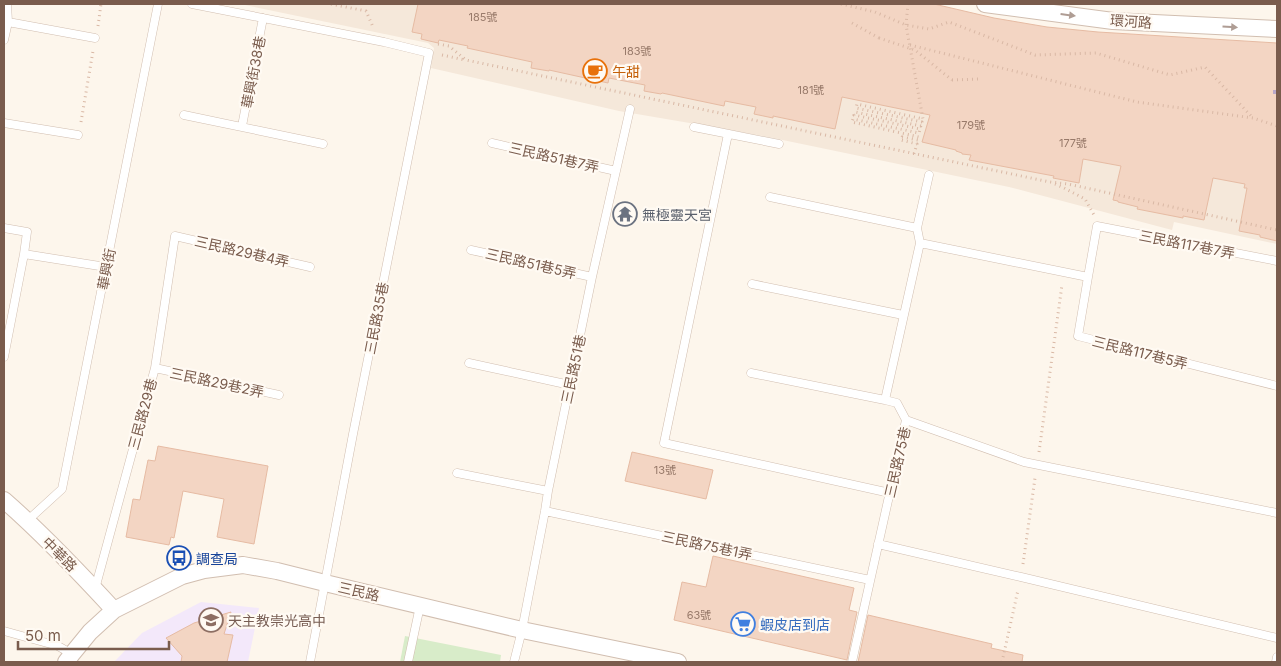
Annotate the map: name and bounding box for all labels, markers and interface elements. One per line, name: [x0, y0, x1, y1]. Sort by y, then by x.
house number: 185號: [469, 10, 497, 24]
one-way arrow: [1060, 11, 1076, 19]
street label: 環河路: [1109, 11, 1153, 31]
one-way arrow: [1222, 23, 1238, 31]
street label: 華興街38巷: [238, 34, 268, 110]
house number: 183號: [622, 44, 652, 58]
cafe icon: 午甜: [582, 58, 608, 84]
place label: 午甜: [612, 63, 640, 80]
house number: 181號: [798, 83, 824, 97]
house number: 179號: [957, 118, 985, 132]
house number: 177號: [1059, 136, 1087, 150]
street label: 三民路51巷7弄: [507, 138, 601, 176]
temple icon: 無極靈天宮: [612, 201, 638, 227]
place label: 無極靈天宮: [642, 206, 712, 223]
street label: 三民路117巷7弄: [1138, 226, 1236, 262]
street label: 三民路29巷4弄: [193, 232, 291, 270]
street label: 三民路51巷5弄: [484, 244, 578, 282]
street label: 華興街: [94, 247, 118, 291]
street label: 三民路35巷: [361, 280, 391, 356]
street label: 三民路117巷5弄: [1090, 332, 1190, 372]
street label: 三民路51巷: [557, 333, 589, 405]
street label: 三民路29巷2弄: [168, 364, 266, 400]
street label: 三民路29巷: [124, 376, 160, 452]
street label: 三民路75巷: [881, 425, 913, 499]
house number: 13號: [654, 463, 676, 477]
street label: 三民路75巷1弄: [660, 527, 754, 563]
street label: 中華路: [39, 533, 81, 575]
bus stop icon: 調查局: [166, 545, 192, 571]
place label: 調查局: [196, 550, 238, 567]
street label: 三民路: [337, 578, 381, 604]
school or university icon: 天主教崇光高中: [198, 607, 224, 633]
house number: 63號: [687, 608, 711, 622]
supermarket icon: 蝦皮店到店: [730, 611, 756, 637]
place label: 天主教崇光高中: [228, 612, 326, 629]
place label: 蝦皮店到店: [760, 616, 830, 633]
scale bar: [18, 618, 169, 650]
text: 50 m: [25, 626, 61, 645]

